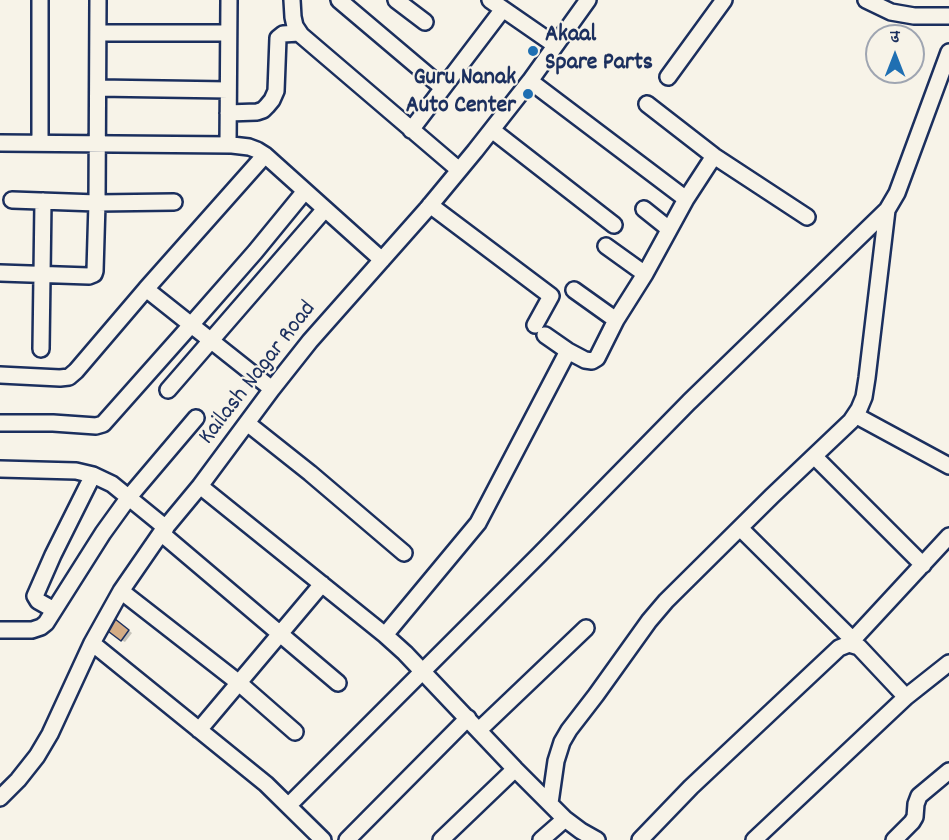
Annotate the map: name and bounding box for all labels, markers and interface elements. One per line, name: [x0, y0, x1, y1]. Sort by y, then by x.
place label: Akaal Spare Parts: [545, 23, 653, 79]
north arrow: [865, 24, 925, 84]
text: उ: [890, 26, 900, 49]
marker: Akaal Spare Parts: [526, 44, 540, 58]
place label: Guru Nanak Auto Center: [406, 66, 516, 122]
marker: Guru Nanak Auto Center: [521, 87, 535, 101]
street label: Kailash Nagar Road: [194, 296, 324, 452]

